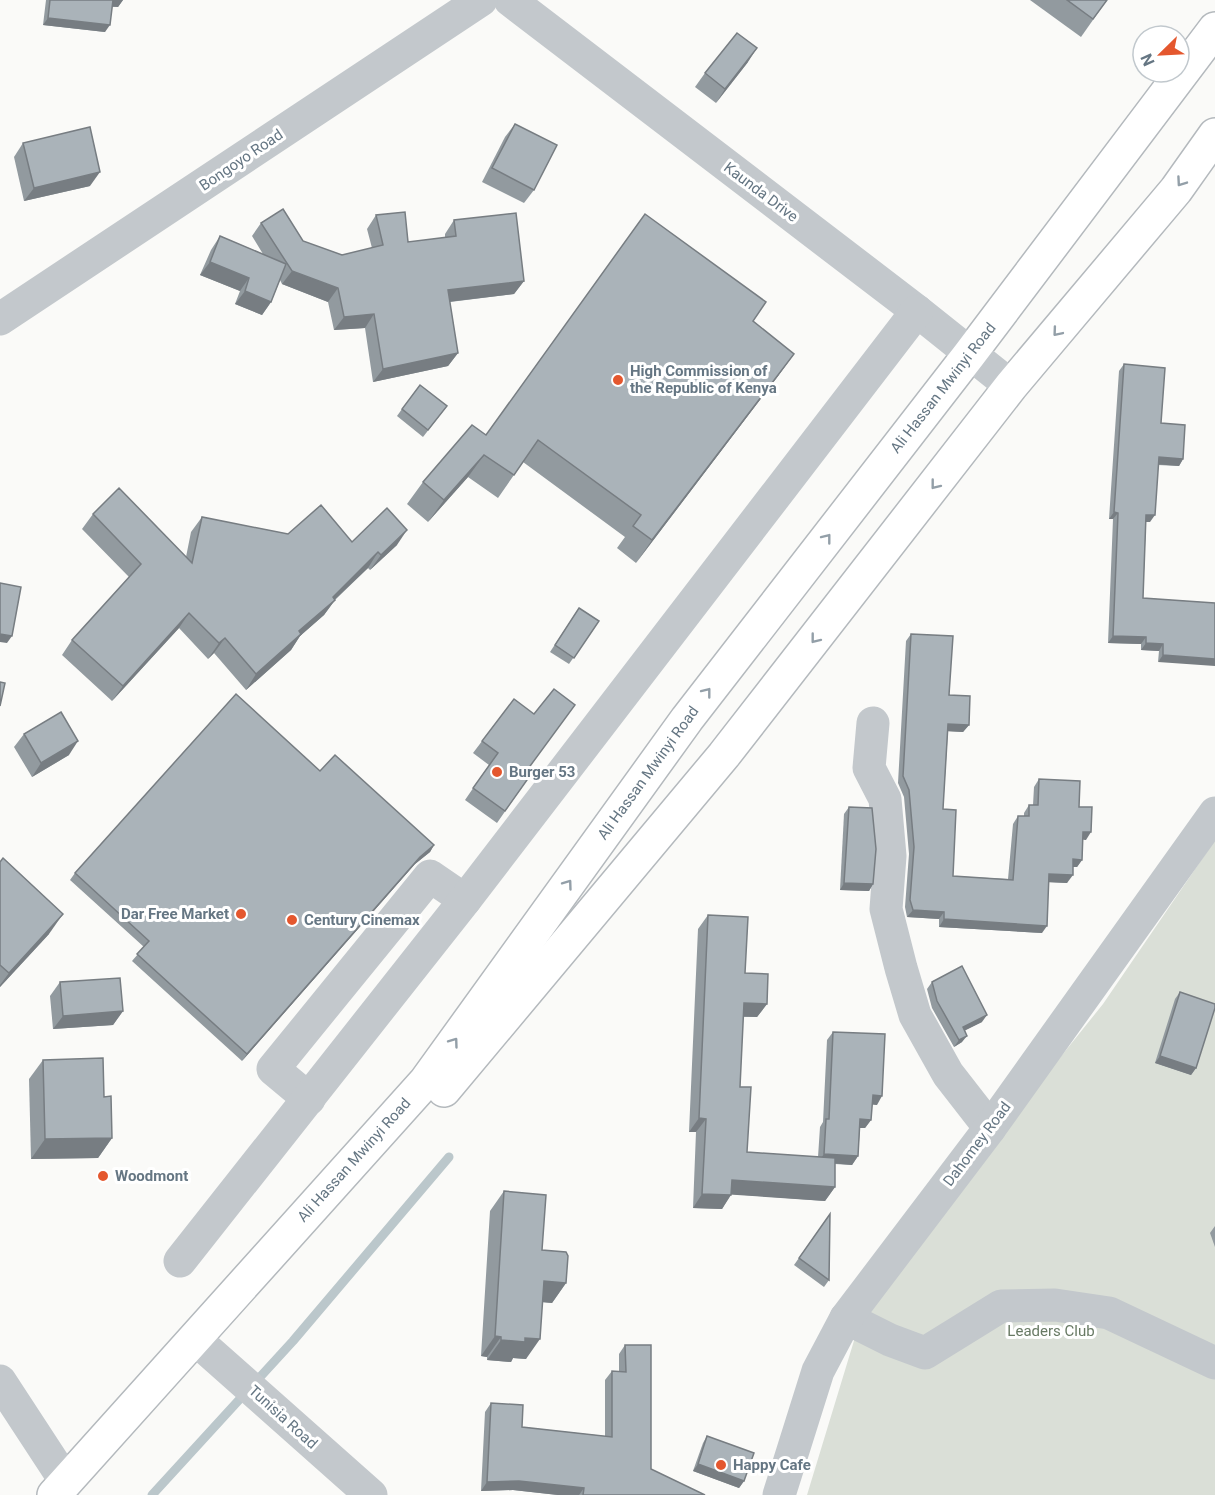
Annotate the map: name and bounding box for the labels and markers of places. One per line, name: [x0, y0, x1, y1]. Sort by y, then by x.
place label: High Commission of the Republic of Kenya: [630, 362, 777, 397]
marker: High Commission of the Republic of Kenya: [611, 373, 625, 387]
place label: Burger 53: [509, 763, 575, 781]
marker: Burger 53: [490, 765, 504, 779]
place label: Dar Free Market: [121, 905, 229, 923]
marker: Dar Free Market: [234, 907, 248, 921]
place label: Century Cinemax: [304, 911, 420, 929]
marker: Century Cinemax: [285, 913, 299, 927]
place label: Woodmont: [115, 1167, 188, 1185]
marker: Woodmont: [96, 1169, 110, 1183]
place label: Happy Cafe: [733, 1456, 811, 1474]
marker: Happy Cafe: [714, 1458, 728, 1472]

